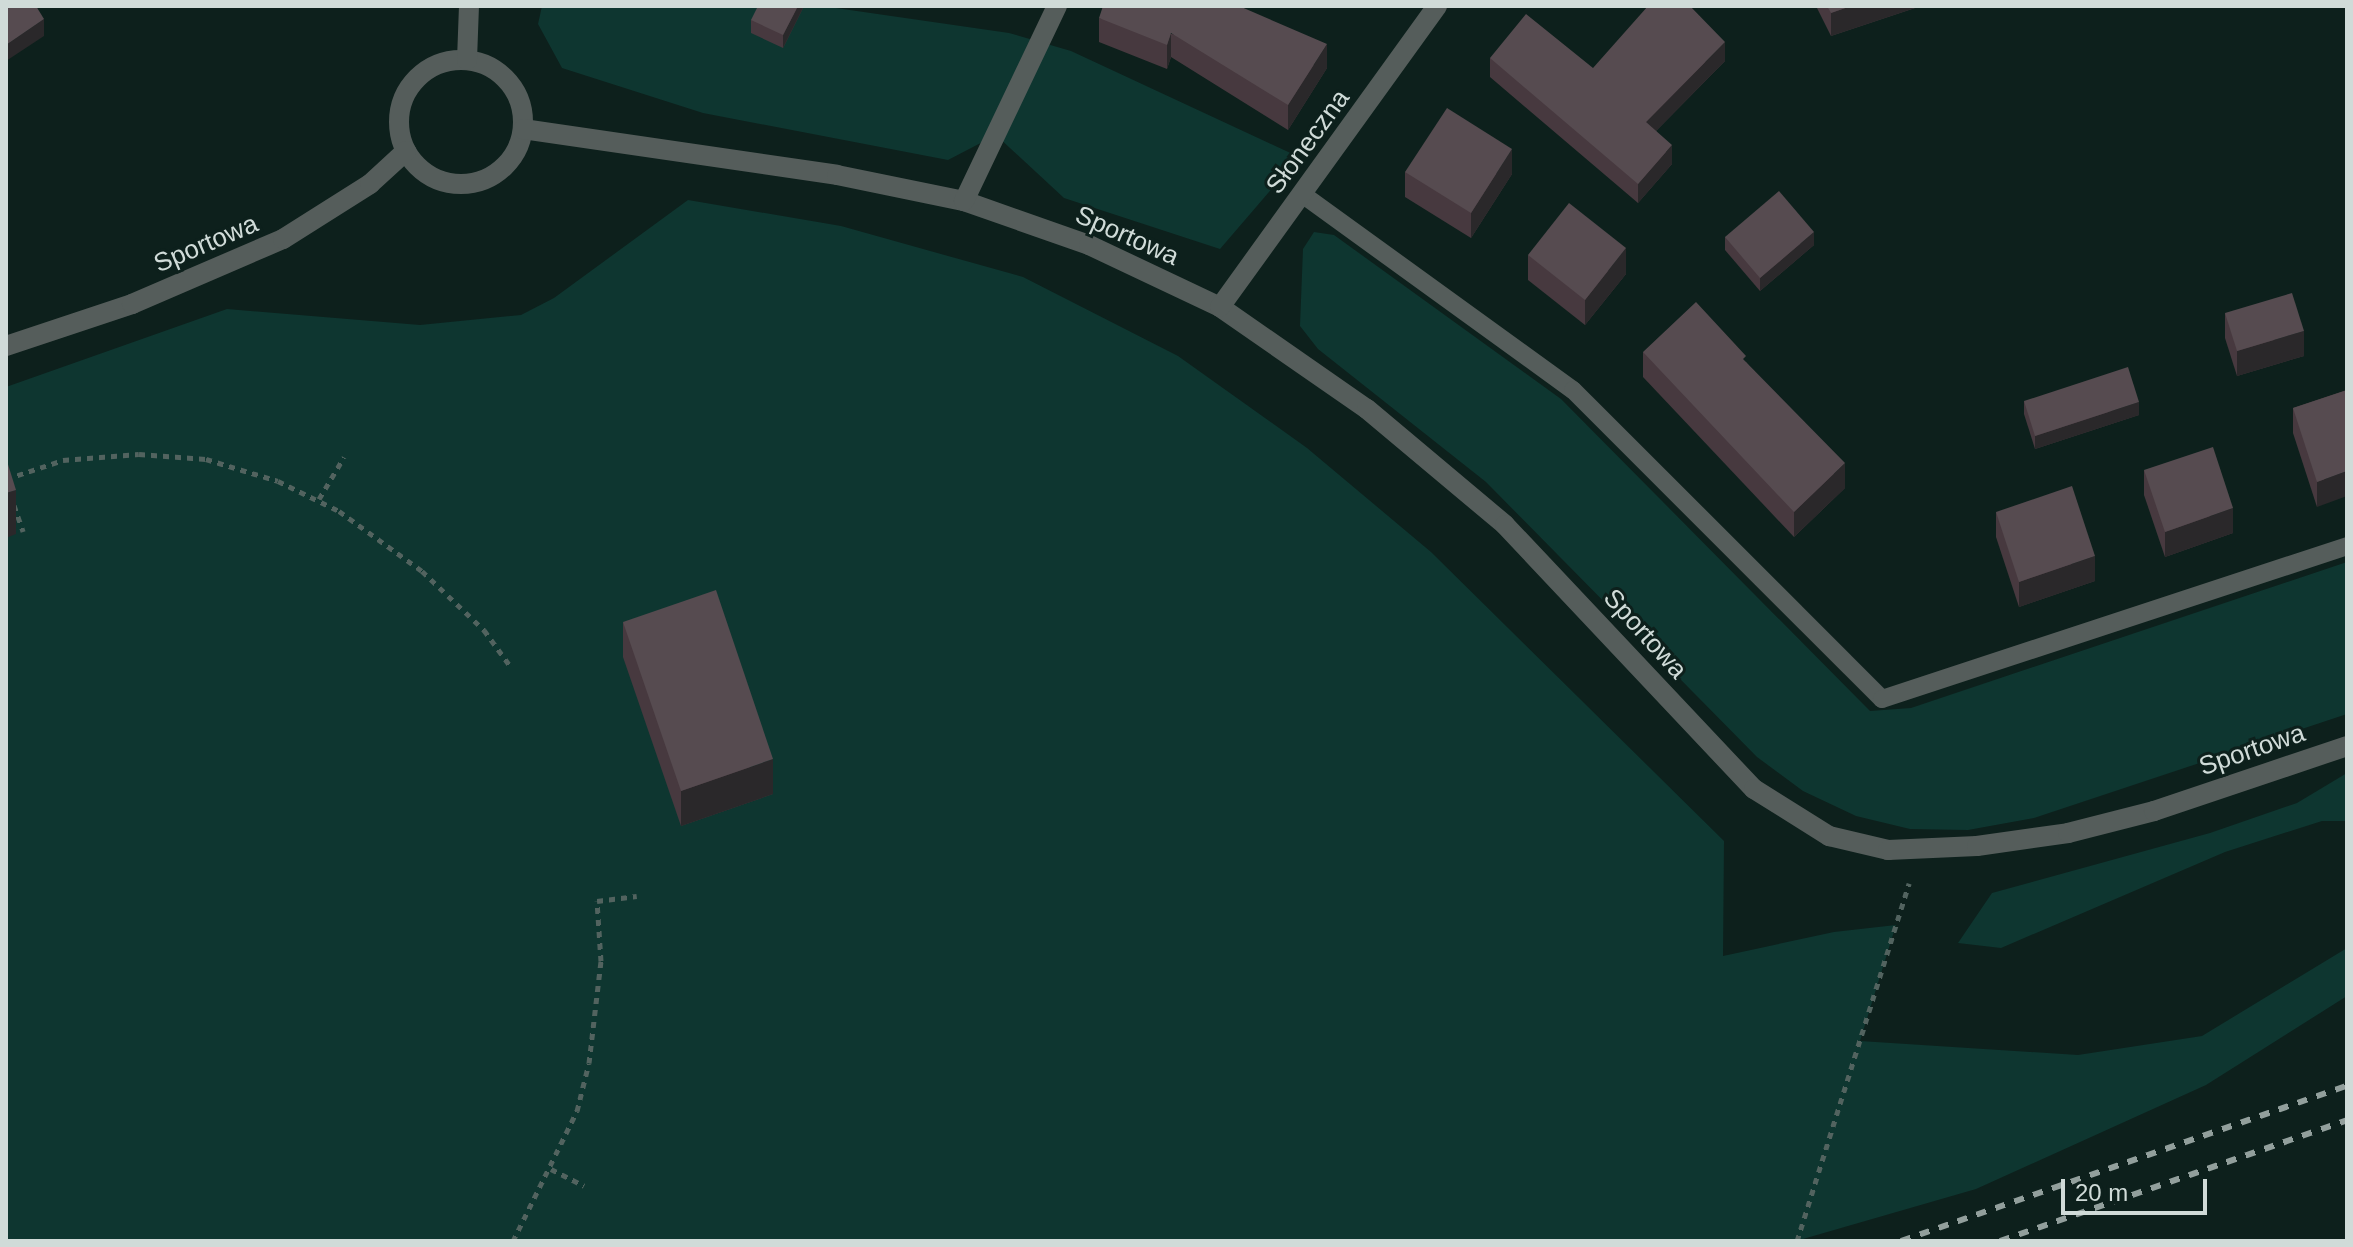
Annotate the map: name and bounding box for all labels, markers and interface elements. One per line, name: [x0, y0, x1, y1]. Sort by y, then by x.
street label: Słoneczna: [1260, 84, 1356, 200]
street label: Sportowa: [1070, 199, 1184, 273]
street label: Sportowa: [149, 208, 263, 280]
street label: Sportowa: [1597, 583, 1693, 685]
street label: Sportowa: [2195, 717, 2309, 783]
scale bar: [2065, 1163, 2211, 1213]
text: 20 m: [2075, 1179, 2128, 1206]

